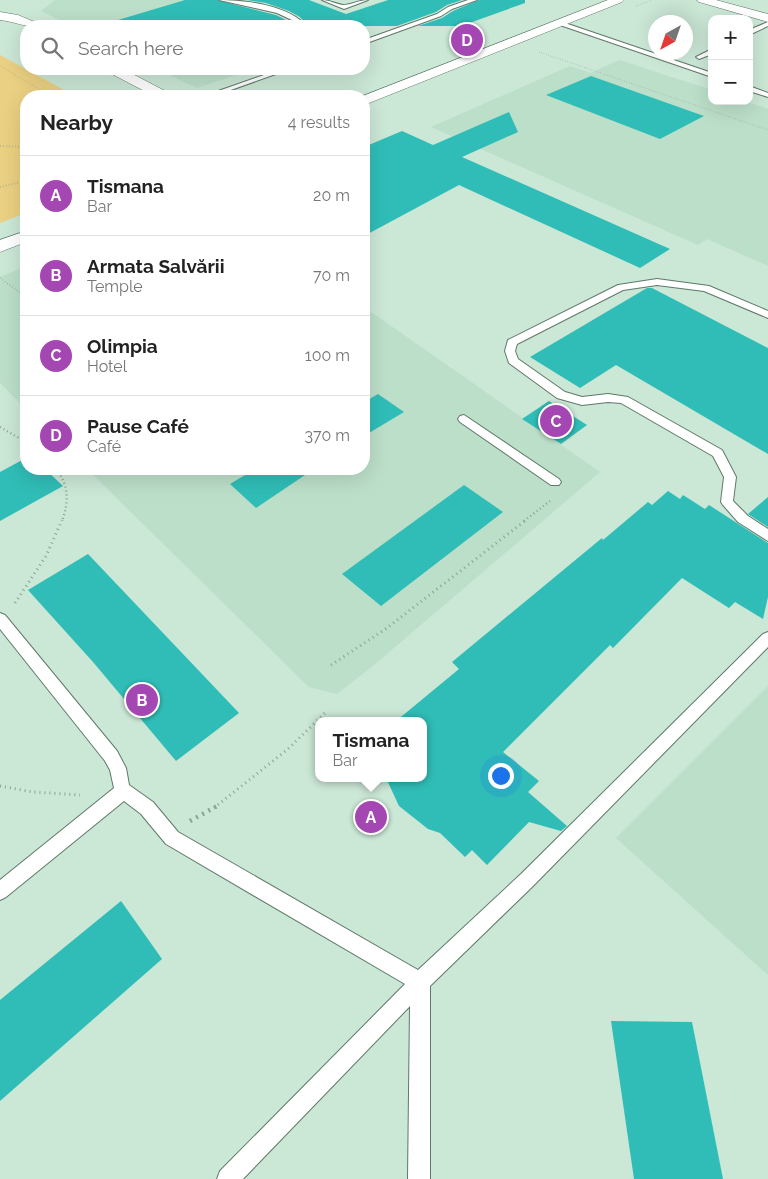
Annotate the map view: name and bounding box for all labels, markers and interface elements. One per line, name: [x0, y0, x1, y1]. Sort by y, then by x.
north arrow: [648, 15, 693, 60]
map controls: [708, 15, 753, 105]
button: +: [708, 15, 753, 60]
search box: [20, 20, 370, 75]
pin: D: [451, 21, 483, 59]
icon: search: [38, 34, 66, 62]
text: Search here: [78, 37, 184, 59]
button: −: [708, 60, 753, 105]
text: Nearby: [40, 110, 113, 135]
text: 4 results: [288, 113, 350, 132]
text: Tismana: [87, 175, 164, 197]
text: A: [51, 186, 61, 205]
text: 20 m: [313, 186, 350, 205]
text: Bar: [87, 197, 112, 216]
text: Armata Salvării: [87, 255, 225, 277]
text: B: [51, 266, 61, 285]
text: 70 m: [313, 266, 350, 285]
text: Temple: [87, 277, 143, 296]
text: Olimpia: [87, 335, 158, 357]
text: C: [51, 346, 61, 365]
text: 100 m: [305, 346, 350, 365]
text: Hotel: [87, 357, 127, 376]
pin: C: [540, 402, 572, 440]
text: Pause Café: [87, 415, 189, 437]
text: D: [50, 426, 62, 445]
text: 370 m: [304, 426, 350, 445]
text: Café: [87, 437, 121, 456]
pin: B: [126, 681, 158, 719]
popup: [315, 717, 427, 782]
text: Tismana: [333, 729, 409, 751]
text: Bar: [333, 751, 358, 770]
your location: [488, 763, 514, 789]
pin: A: [355, 798, 387, 836]

